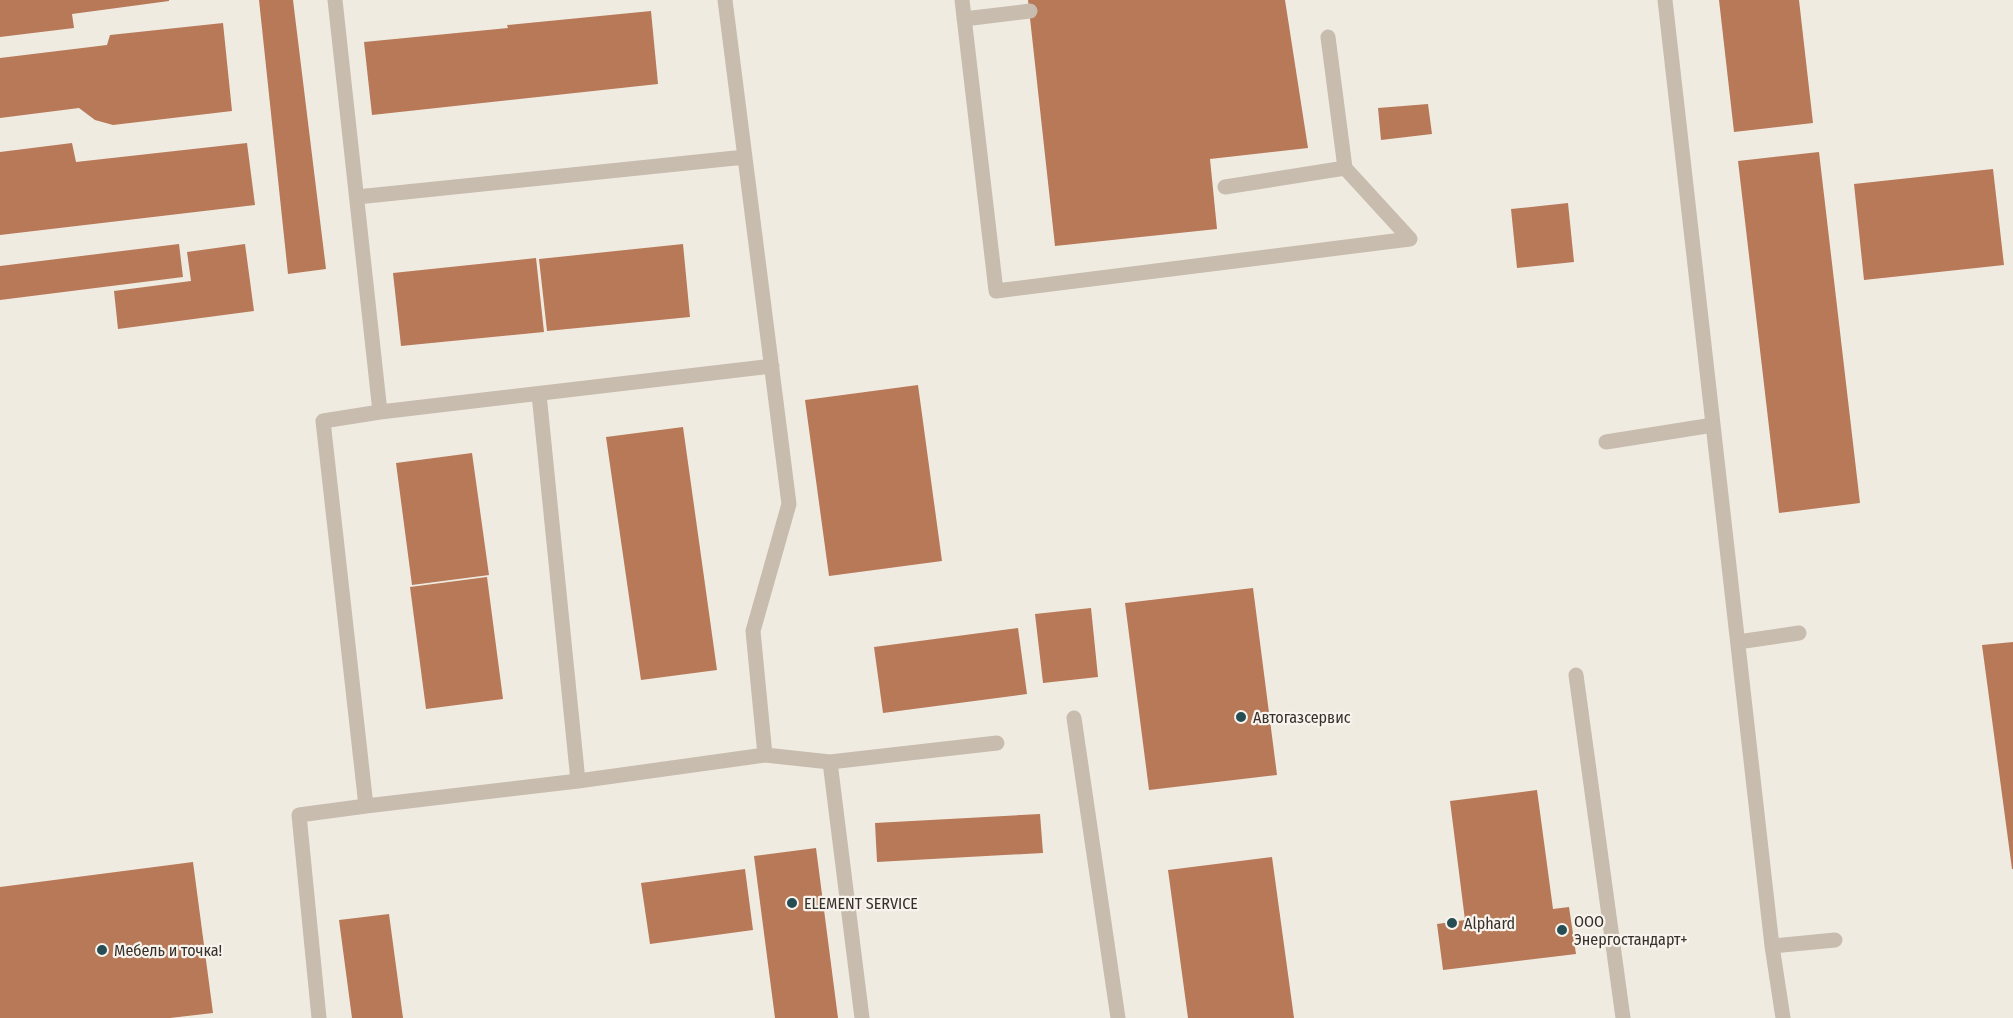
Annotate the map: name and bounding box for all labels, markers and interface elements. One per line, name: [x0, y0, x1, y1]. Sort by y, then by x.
place label: Автогазсервис: [1253, 708, 1351, 727]
marker: Автогазсервис: [1234, 710, 1248, 724]
place label: ELEMENT SERVICE: [804, 894, 918, 913]
marker: ELEMENT SERVICE: [785, 896, 799, 910]
place label: ООО Энергостандарт+: [1574, 912, 1688, 949]
place label: Alphard: [1464, 914, 1515, 933]
marker: Alphard: [1445, 916, 1459, 930]
marker: ООО Энергостандарт+: [1555, 923, 1569, 937]
place label: Мебель и точка!: [114, 941, 222, 960]
marker: Мебель и точка!: [95, 943, 109, 957]

